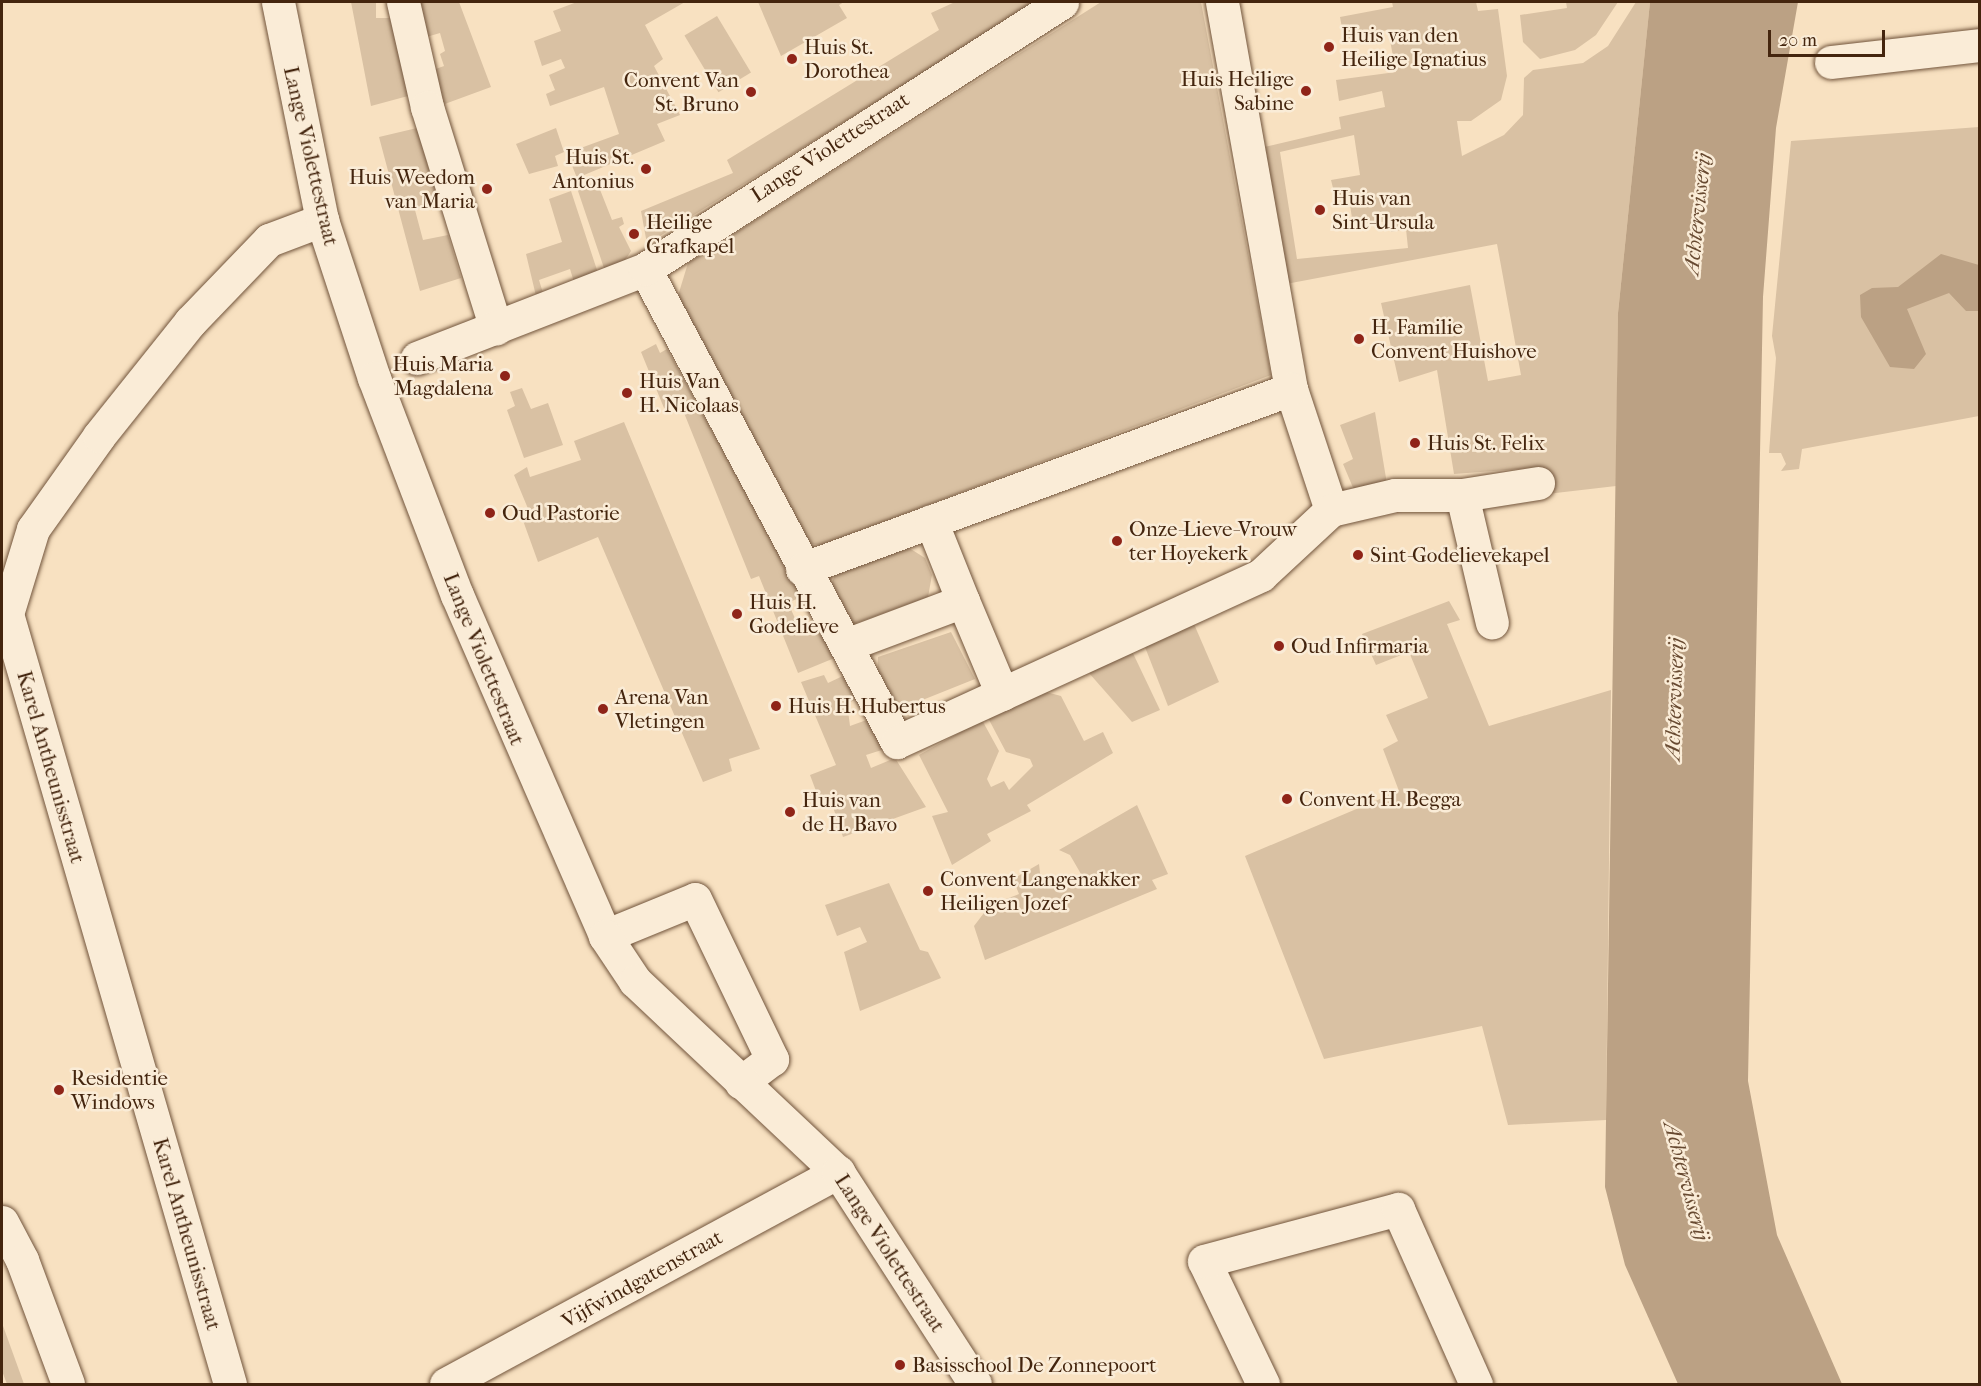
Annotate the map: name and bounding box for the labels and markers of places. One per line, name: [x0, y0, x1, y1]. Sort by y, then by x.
place label: Huis van den Heilige Ignatius: [1341, 22, 1486, 72]
place label: Huis St. Dorothea: [804, 34, 889, 84]
marker: Huis van den Heilige Ignatius: [1322, 40, 1336, 54]
marker: Huis St. Dorothea: [785, 52, 799, 66]
place label: Huis Heilige Sabine: [1181, 66, 1294, 116]
place label: Convent Van St. Bruno: [624, 67, 739, 117]
marker: Huis Heilige Sabine: [1299, 84, 1313, 98]
marker: Convent Van St. Bruno: [744, 85, 758, 99]
place label: Huis St. Antonius: [552, 144, 634, 194]
marker: Huis St. Antonius: [639, 162, 653, 176]
place label: Huis Weedom van Maria: [349, 164, 475, 214]
marker: Huis Weedom van Maria: [480, 182, 494, 196]
place label: Huis van Sint-Ursula: [1332, 185, 1434, 235]
marker: Huis van Sint-Ursula: [1313, 203, 1327, 217]
place label: Heilige Grafkapel: [646, 209, 734, 259]
marker: Heilige Grafkapel: [627, 227, 641, 241]
place label: H. Familie Convent Huishove: [1371, 314, 1537, 364]
marker: H. Familie Convent Huishove: [1352, 332, 1366, 346]
place label: Huis Maria Magdalena: [392, 351, 493, 401]
place label: Huis Van H. Nicolaas: [639, 368, 739, 418]
marker: Huis Maria Magdalena: [498, 369, 512, 383]
marker: Huis Van H. Nicolaas: [620, 386, 634, 400]
place label: Huis St. Felix: [1427, 430, 1545, 456]
marker: Huis St. Felix: [1408, 436, 1422, 450]
place label: Oud Pastorie: [502, 500, 620, 526]
marker: Oud Pastorie: [483, 506, 497, 520]
place label: Onze-Lieve-Vrouw ter Hoyekerk: [1129, 516, 1297, 566]
marker: Onze-Lieve-Vrouw ter Hoyekerk: [1110, 534, 1124, 548]
place label: Sint-Godelievekapel: [1370, 542, 1550, 568]
marker: Sint-Godelievekapel: [1351, 548, 1365, 562]
place label: Huis H. Godelieve: [749, 589, 839, 639]
marker: Huis H. Godelieve: [730, 607, 744, 621]
place label: Oud Infirmaria: [1291, 633, 1428, 659]
marker: Oud Infirmaria: [1272, 639, 1286, 653]
place label: Arena Van Vletingen: [615, 684, 708, 734]
place label: Huis H. Hubertus: [788, 693, 946, 719]
marker: Huis H. Hubertus: [769, 699, 783, 713]
marker: Arena Van Vletingen: [596, 702, 610, 716]
place label: Convent H. Begga: [1299, 786, 1461, 812]
place label: Huis van de H. Bavo: [802, 787, 897, 837]
marker: Convent H. Begga: [1280, 792, 1294, 806]
marker: Huis van de H. Bavo: [783, 805, 797, 819]
place label: Convent Langenakker Heiligen Jozef: [940, 866, 1140, 916]
marker: Convent Langenakker Heiligen Jozef: [921, 884, 935, 898]
place label: Residentie Windows: [71, 1065, 168, 1115]
marker: Residentie Windows: [52, 1083, 66, 1097]
place label: Basisschool De Zonnepoort: [912, 1352, 1157, 1378]
marker: Basisschool De Zonnepoort: [893, 1358, 907, 1372]

